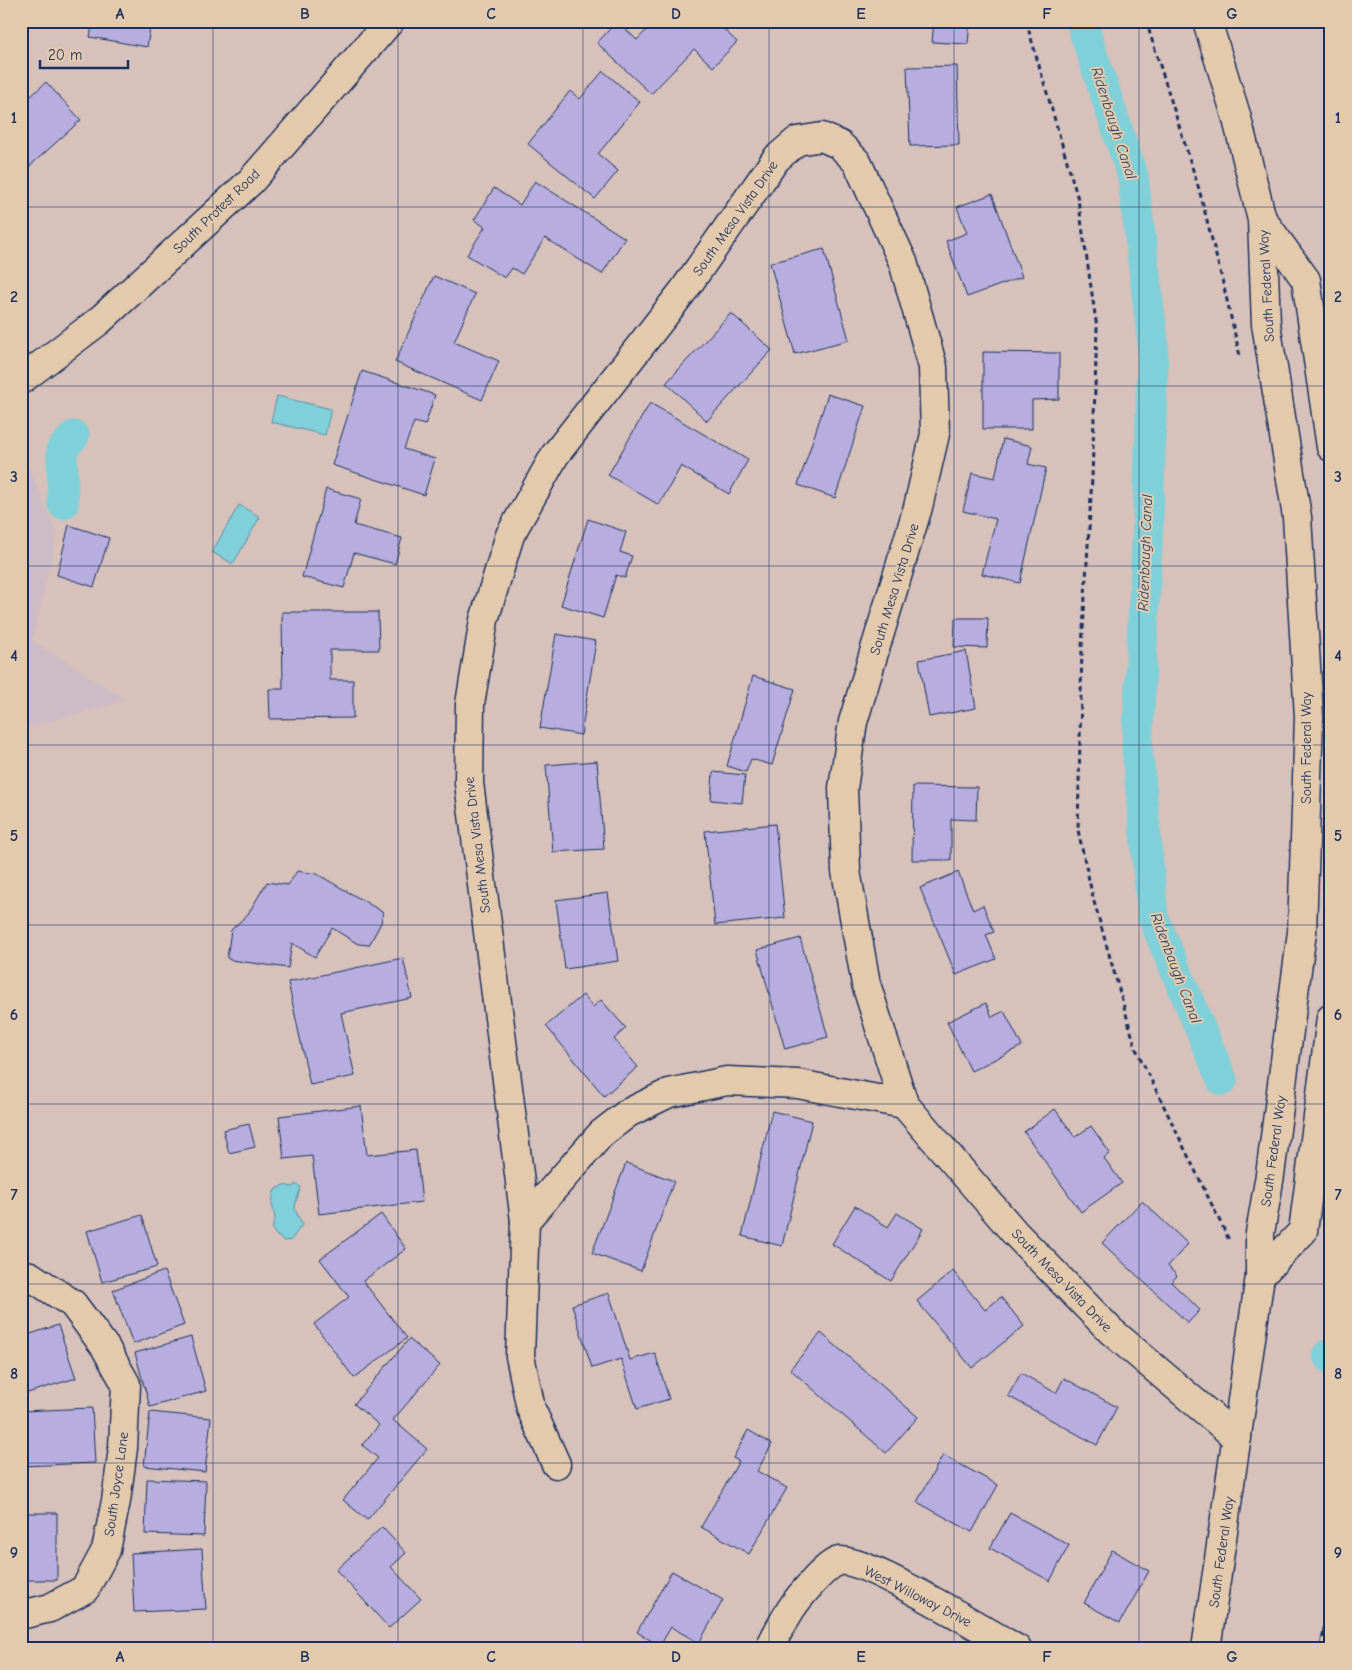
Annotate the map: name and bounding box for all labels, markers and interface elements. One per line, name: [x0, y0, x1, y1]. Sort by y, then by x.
text: A: [116, 5, 125, 23]
text: B: [300, 5, 310, 23]
text: C: [486, 5, 496, 23]
text: D: [671, 5, 681, 23]
text: E: [856, 5, 866, 23]
text: F: [1042, 5, 1052, 23]
text: G: [1226, 5, 1238, 23]
scale bar: [40, 38, 128, 70]
text: 20 m: [48, 46, 82, 64]
water label: Ridenbaugh Canal: [1087, 65, 1141, 182]
text: 1: [11, 109, 17, 127]
text: 1: [1335, 109, 1341, 127]
street label: South Mesa Vista Drive: [689, 157, 782, 279]
street label: South Protest Road: [169, 166, 263, 257]
street label: South Federal Way: [1255, 229, 1278, 342]
text: 2: [10, 288, 18, 306]
text: 2: [1334, 288, 1342, 306]
text: 3: [10, 468, 18, 486]
text: 3: [1334, 468, 1342, 486]
water label: Ridenbaugh Canal: [1134, 494, 1156, 612]
street label: South Mesa Vista Drive: [866, 521, 923, 657]
text: 4: [10, 647, 18, 665]
text: 4: [1334, 647, 1342, 665]
street label: South Federal Way: [1298, 691, 1315, 804]
street label: South Mesa Vista Drive: [461, 776, 494, 914]
text: 5: [10, 827, 18, 845]
text: 5: [1334, 827, 1342, 845]
water label: Ridenbaugh Canal: [1147, 910, 1206, 1026]
text: 6: [10, 1006, 18, 1024]
text: 6: [1334, 1006, 1342, 1024]
street label: South Federal Way: [1257, 1094, 1290, 1208]
text: 7: [10, 1186, 18, 1204]
text: 7: [1334, 1186, 1342, 1204]
street label: South Mesa Vista Drive: [1008, 1225, 1115, 1336]
text: 8: [10, 1365, 18, 1383]
text: 8: [1334, 1365, 1342, 1383]
street label: South Joyce Lane: [101, 1431, 132, 1537]
street label: South Federal Way: [1205, 1495, 1238, 1609]
text: 9: [10, 1544, 18, 1562]
text: 9: [1334, 1544, 1342, 1562]
street label: West Willoway Drive: [861, 1562, 974, 1631]
text: A: [116, 1648, 125, 1666]
text: B: [300, 1648, 310, 1666]
text: C: [486, 1648, 496, 1666]
text: D: [671, 1648, 681, 1666]
text: E: [856, 1648, 866, 1666]
text: F: [1042, 1648, 1052, 1666]
text: G: [1226, 1648, 1238, 1666]

